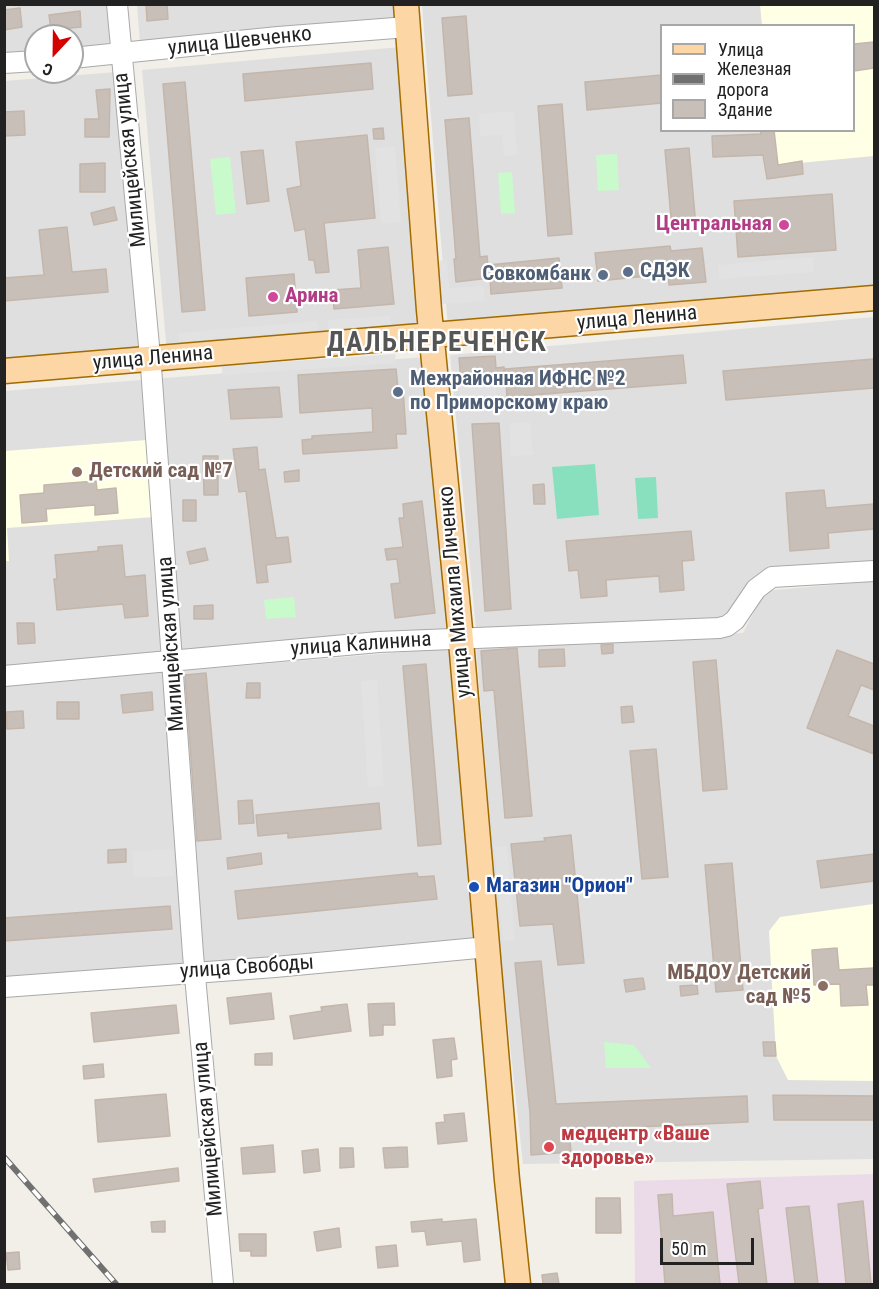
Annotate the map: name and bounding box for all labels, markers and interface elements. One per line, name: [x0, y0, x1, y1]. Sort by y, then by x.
street label: улица Шевченко: [167, 22, 313, 62]
north arrow: [24, 24, 84, 84]
legend: [660, 24, 855, 132]
text: Улица: [718, 39, 764, 60]
text: Железная дорога: [717, 58, 792, 100]
text: С: [40, 59, 56, 80]
street label: Милицейская улица: [109, 72, 153, 248]
text: Здание: [718, 99, 772, 120]
place label: Центральная: [656, 212, 772, 238]
marker: Центральная: [777, 218, 791, 232]
place label: СДЭК: [640, 259, 689, 285]
place label: Совкомбанк: [482, 262, 591, 288]
marker: СДЭК: [621, 265, 635, 279]
marker: Совкомбанк: [596, 268, 610, 282]
place label: Арина: [285, 284, 338, 310]
marker: Арина: [266, 290, 280, 304]
street label: улица Ленина: [576, 301, 698, 337]
district label: ДАЛЬНЕРЕЧЕНСК: [327, 328, 547, 360]
street label: улица Ленина: [92, 341, 214, 377]
place label: Межрайонная ИФНС №2 по Приморскому краю: [410, 367, 626, 417]
marker: Межрайонная ИФНС №2 по Приморскому краю: [391, 385, 405, 399]
place label: Детский сад №7: [89, 459, 233, 485]
marker: Детский сад №7: [70, 465, 84, 479]
street label: улица Михаила Личенко: [434, 485, 478, 699]
street label: Милицейская улица: [153, 556, 191, 732]
street label: улица Калинина: [290, 628, 432, 662]
place label: Магазин "Орион": [486, 874, 633, 900]
marker: Магазин "Орион": [467, 880, 481, 894]
street label: улица Свободы: [179, 951, 315, 985]
place label: МБДОУ Детский сад №5: [667, 961, 811, 1011]
marker: МБДОУ Детский сад №5: [816, 979, 830, 993]
street label: Милицейская улица: [189, 1041, 229, 1217]
place label: медцентр «Ваше здоровье»: [561, 1122, 710, 1172]
marker: медцентр «Ваше здоровье»: [542, 1140, 556, 1154]
scale bar: [663, 1226, 758, 1264]
text: 50 m: [671, 1238, 706, 1259]

